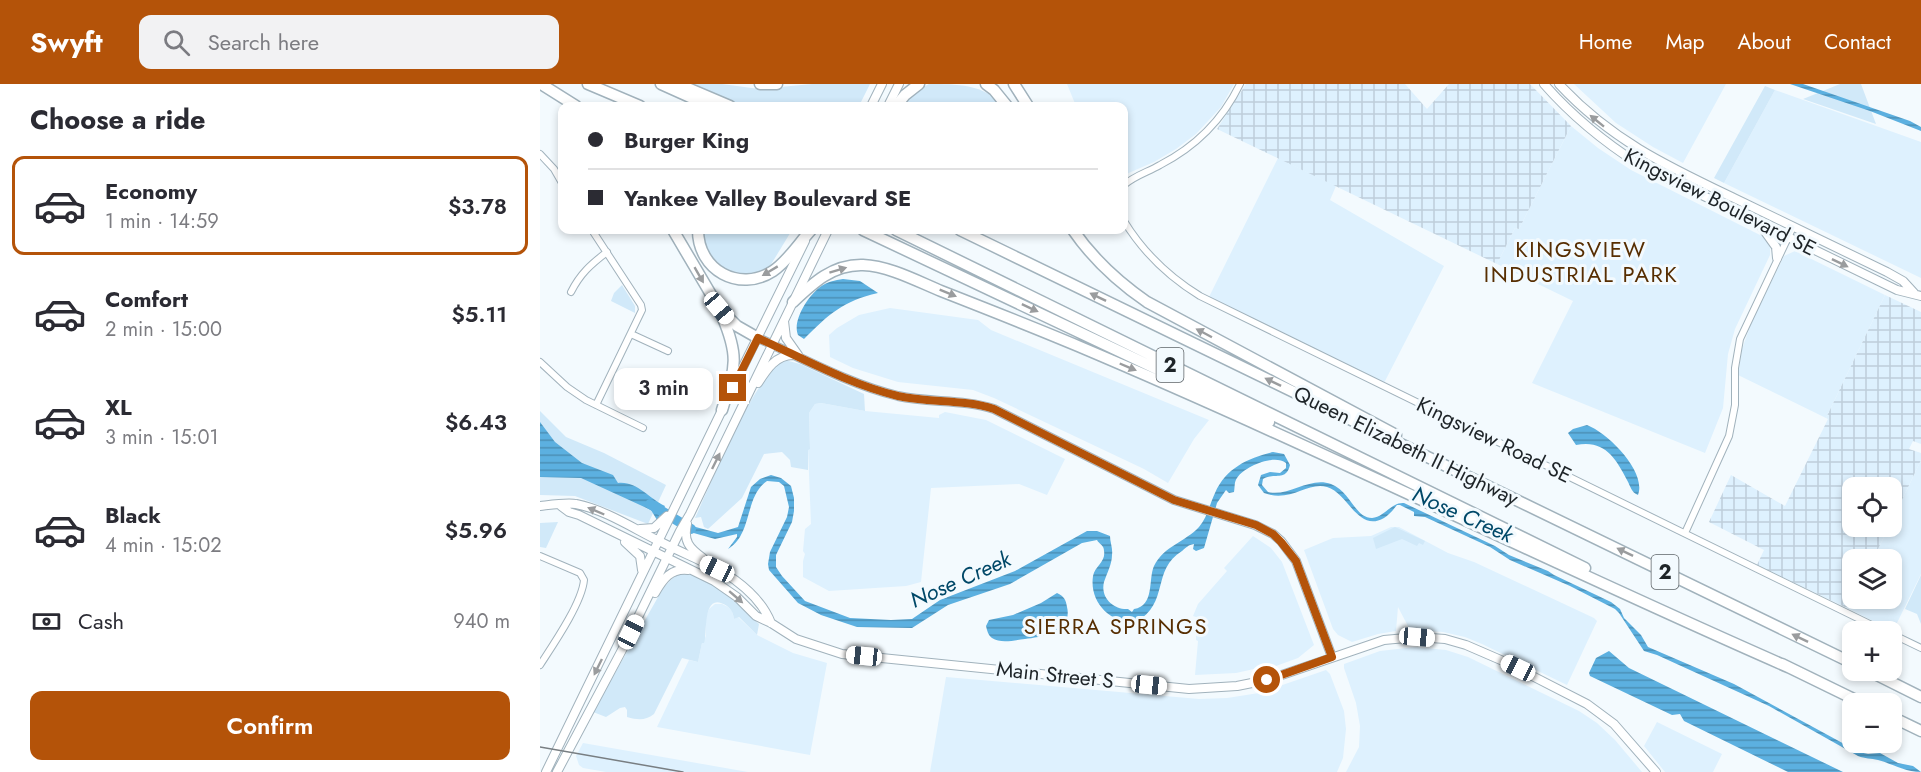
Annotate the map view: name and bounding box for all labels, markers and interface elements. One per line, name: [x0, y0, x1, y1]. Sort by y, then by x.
search box: [139, 15, 559, 69]
text: Swyft: [30, 22, 103, 63]
icon: search: [160, 26, 193, 59]
text: Search here: [208, 26, 319, 58]
text: Home: [1579, 27, 1632, 57]
text: Map: [1665, 27, 1705, 57]
text: About: [1738, 27, 1791, 57]
text: Contact: [1824, 27, 1891, 57]
text: Choose a ride: [30, 100, 205, 139]
one-way arrow: [1590, 115, 1605, 127]
text: Burger King: [624, 124, 749, 156]
street label: Kingsview Boulevard SE: [1619, 141, 1821, 263]
text: Economy: [105, 175, 197, 207]
icon: car: [33, 179, 87, 233]
text: Yankee Valley Boulevard SE: [624, 182, 911, 214]
text: $3.78: [448, 190, 507, 222]
text: 1 min · 14:59: [105, 207, 219, 236]
district label: KINGSVIEW INDUSTRIAL PARK: [1484, 233, 1678, 290]
one-way arrow: [1832, 258, 1849, 267]
one-way arrow: [829, 264, 847, 274]
one-way arrow: [762, 266, 778, 277]
one-way arrow: [693, 267, 704, 283]
text: Comfort: [105, 283, 188, 315]
icon: car: [33, 287, 87, 341]
car: [701, 288, 737, 328]
one-way arrow: [939, 289, 957, 299]
one-way arrow: [1089, 292, 1106, 301]
text: $5.11: [451, 298, 507, 330]
one-way arrow: [1021, 304, 1038, 313]
text: 2 min · 15:00: [105, 315, 222, 344]
one-way arrow: [1195, 328, 1212, 338]
road number: 2: [1156, 348, 1184, 382]
one-way arrow: [1119, 363, 1137, 373]
callout: 3 min: [613, 367, 712, 409]
text: 3 min: [638, 374, 689, 403]
route end: [719, 374, 746, 401]
one-way arrow: [1264, 378, 1282, 388]
street label: Queen Elizabeth II Highway: [1289, 378, 1524, 514]
street label: Kingsview Road SE: [1411, 389, 1577, 491]
text: XL: [105, 391, 132, 423]
icon: car: [33, 395, 87, 449]
text: $6.43: [445, 406, 507, 438]
text: 3 min · 15:01: [105, 423, 219, 452]
one-way arrow: [711, 453, 720, 470]
map controls: [1842, 477, 1902, 753]
button: locate: [1842, 477, 1902, 537]
water label: Nose Creek: [1407, 478, 1520, 551]
text: Black: [105, 499, 161, 531]
icon: car: [33, 503, 87, 557]
one-way arrow: [587, 506, 605, 515]
text: $5.96: [445, 514, 507, 546]
text: 4 min · 15:02: [105, 531, 222, 560]
water label: Nose Creek: [904, 542, 1017, 615]
one-way arrow: [1616, 547, 1633, 557]
button: layers: [1842, 549, 1902, 609]
car: [697, 553, 737, 585]
road number: 2: [1652, 555, 1678, 589]
one-way arrow: [728, 590, 743, 603]
icon: cash: [30, 605, 63, 638]
text: Cash: [78, 605, 124, 637]
text: 940 m: [453, 607, 510, 636]
district label: SIERRA SPRINGS: [1024, 610, 1208, 642]
car: [615, 612, 647, 652]
button: +: [1842, 621, 1902, 681]
car: [1398, 626, 1436, 648]
one-way arrow: [1791, 633, 1809, 643]
car: [845, 645, 883, 667]
car: [1498, 652, 1538, 684]
street label: Main Street S: [995, 654, 1115, 696]
one-way arrow: [593, 658, 602, 675]
route start: [1253, 666, 1280, 693]
car: [1130, 674, 1168, 696]
button: Confirm: [30, 691, 510, 760]
button: −: [1842, 693, 1902, 753]

